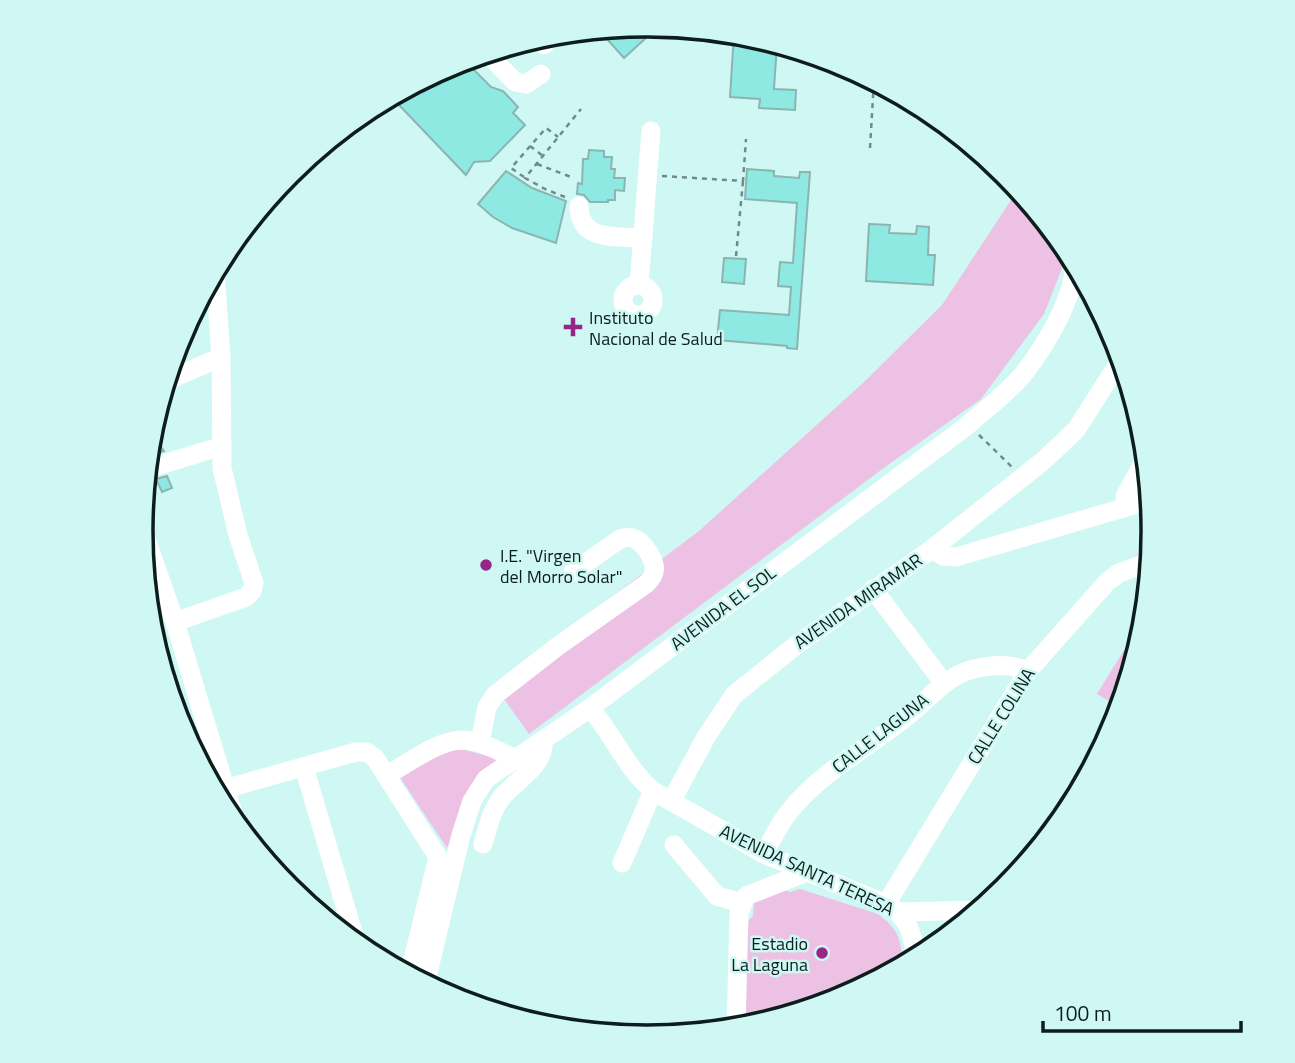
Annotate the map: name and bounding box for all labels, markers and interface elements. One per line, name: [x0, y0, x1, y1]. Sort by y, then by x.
place label: Instituto Nacional de Salud: [589, 304, 723, 352]
marker: Instituto Nacional de Salud: [563, 317, 583, 337]
place label: I.E. "Virgen del Morro Solar": [500, 542, 622, 590]
street label: AVENIDA MIRAMAR: [788, 546, 928, 656]
marker: I.E. "Virgen del Morro Solar": [478, 557, 494, 573]
street label: AVENIDA EL SOL: [665, 559, 782, 657]
street label: CALLE COLINA: [961, 662, 1041, 769]
street label: CALLE LAGUNA: [826, 686, 934, 779]
street label: AVENIDA SANTA TERESA: [715, 818, 899, 922]
place label: Estadio La Laguna: [731, 930, 808, 978]
marker: Estadio La Laguna: [814, 945, 830, 961]
scale bar: [1043, 990, 1241, 1034]
text: 100 m: [1054, 997, 1111, 1029]

